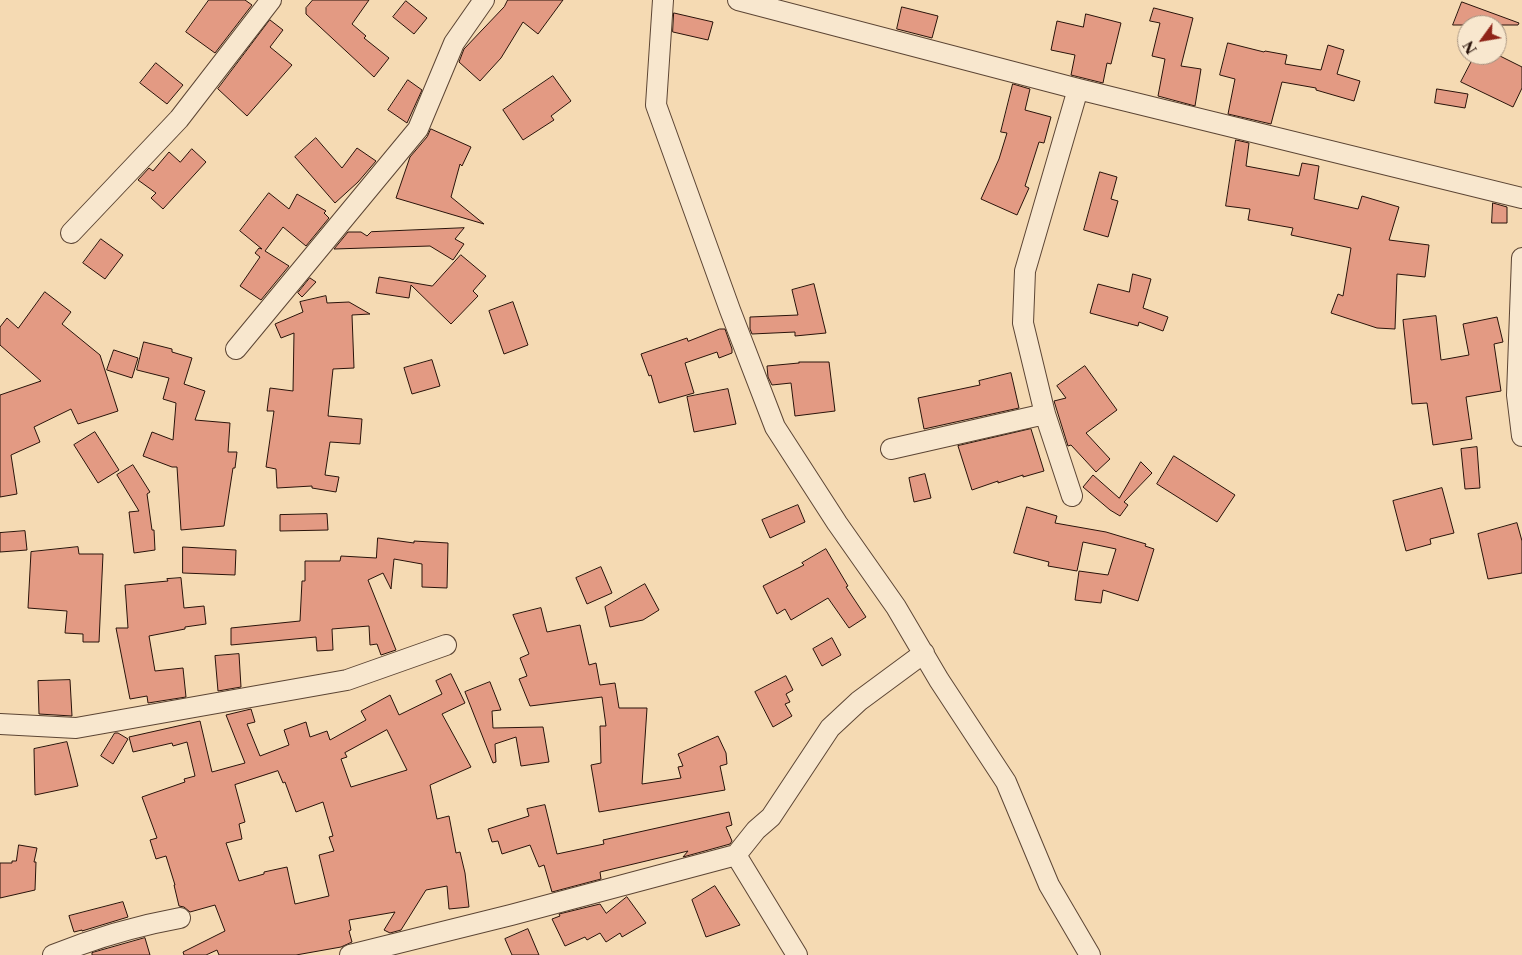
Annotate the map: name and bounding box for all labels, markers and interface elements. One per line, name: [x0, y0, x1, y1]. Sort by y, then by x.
north arrow: [1457, 15, 1507, 65]
text: N: [1459, 37, 1481, 57]

